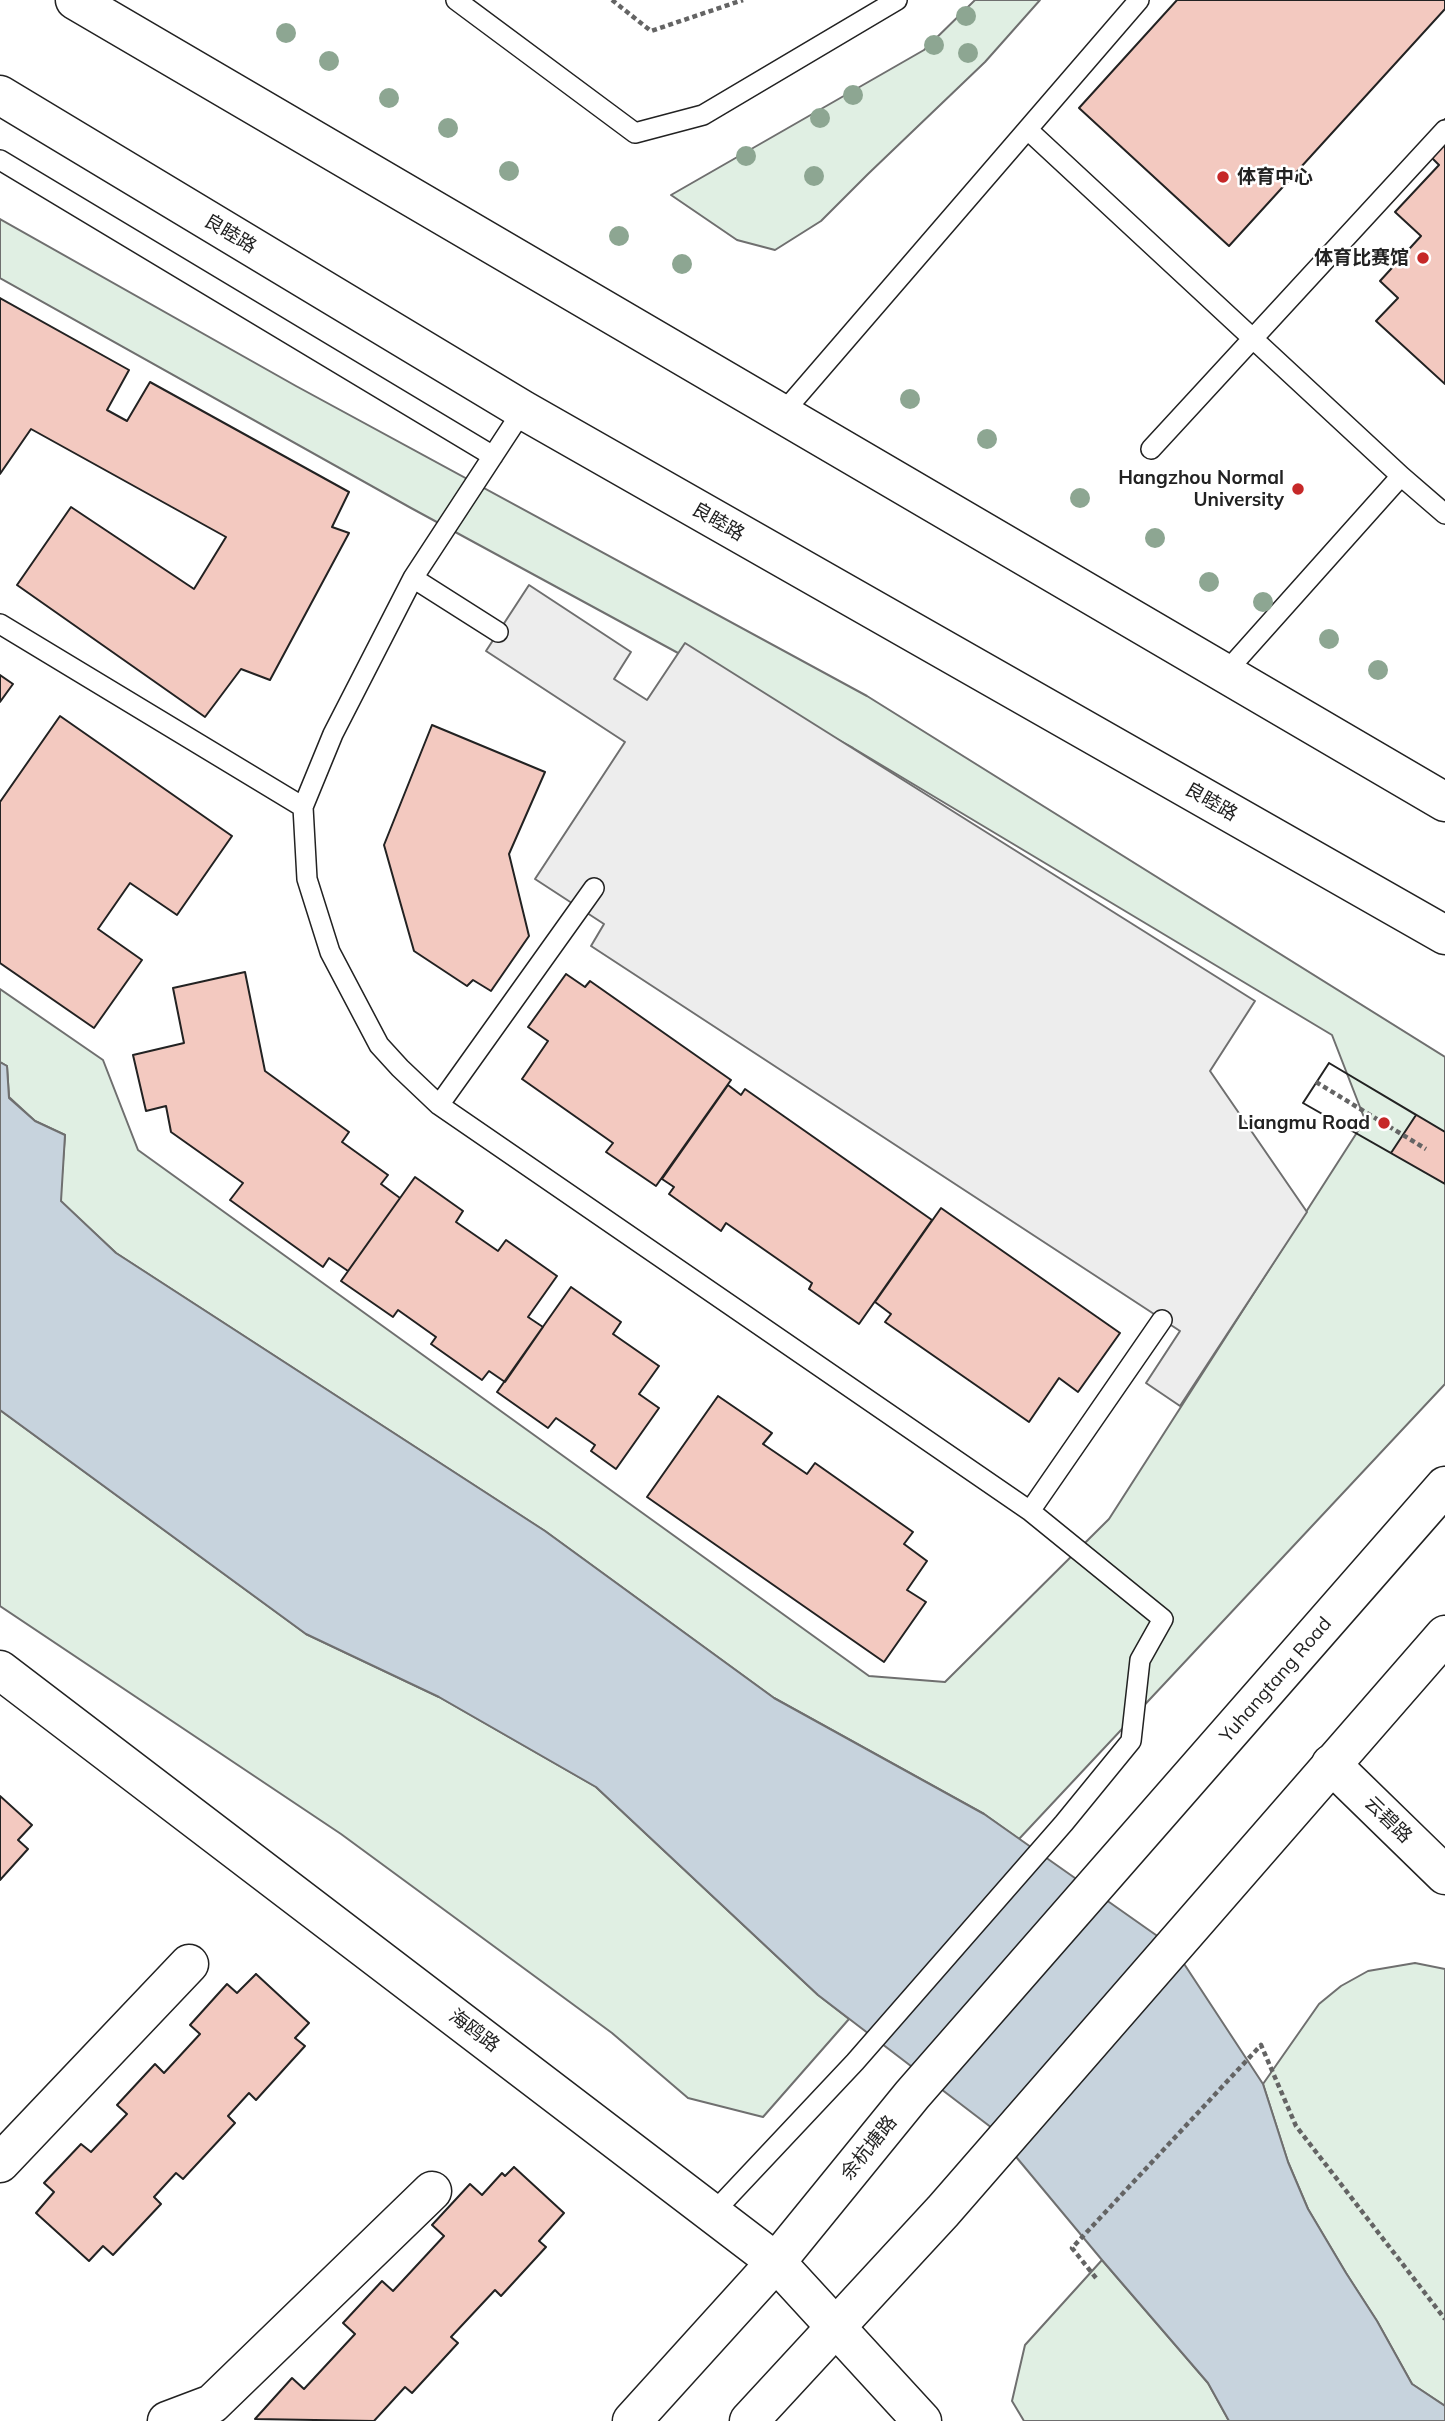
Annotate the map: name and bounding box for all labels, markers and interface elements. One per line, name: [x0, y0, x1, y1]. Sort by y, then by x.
place label: 体育中心: [1237, 166, 1313, 188]
marker: 体育中心: [1215, 169, 1231, 185]
street label: 良睦路: [200, 210, 260, 258]
place label: 体育比赛馆: [1314, 247, 1409, 269]
marker: 体育比赛馆: [1415, 250, 1431, 266]
place label: Hangzhou Normal University: [1118, 467, 1284, 511]
marker: Hangzhou Normal University: [1290, 481, 1306, 497]
street label: 良睦路: [688, 498, 748, 546]
street label: 良睦路: [1181, 778, 1241, 826]
place label: Liangmu Road: [1238, 1112, 1370, 1134]
marker: Liangmu Road: [1376, 1115, 1392, 1131]
street label: Yuhangtang Road: [1215, 1613, 1337, 1747]
street label: 云碧路: [1360, 1792, 1416, 1848]
street label: 海鸥路: [444, 2005, 504, 2057]
street label: 余杭塘路: [836, 2111, 902, 2185]

